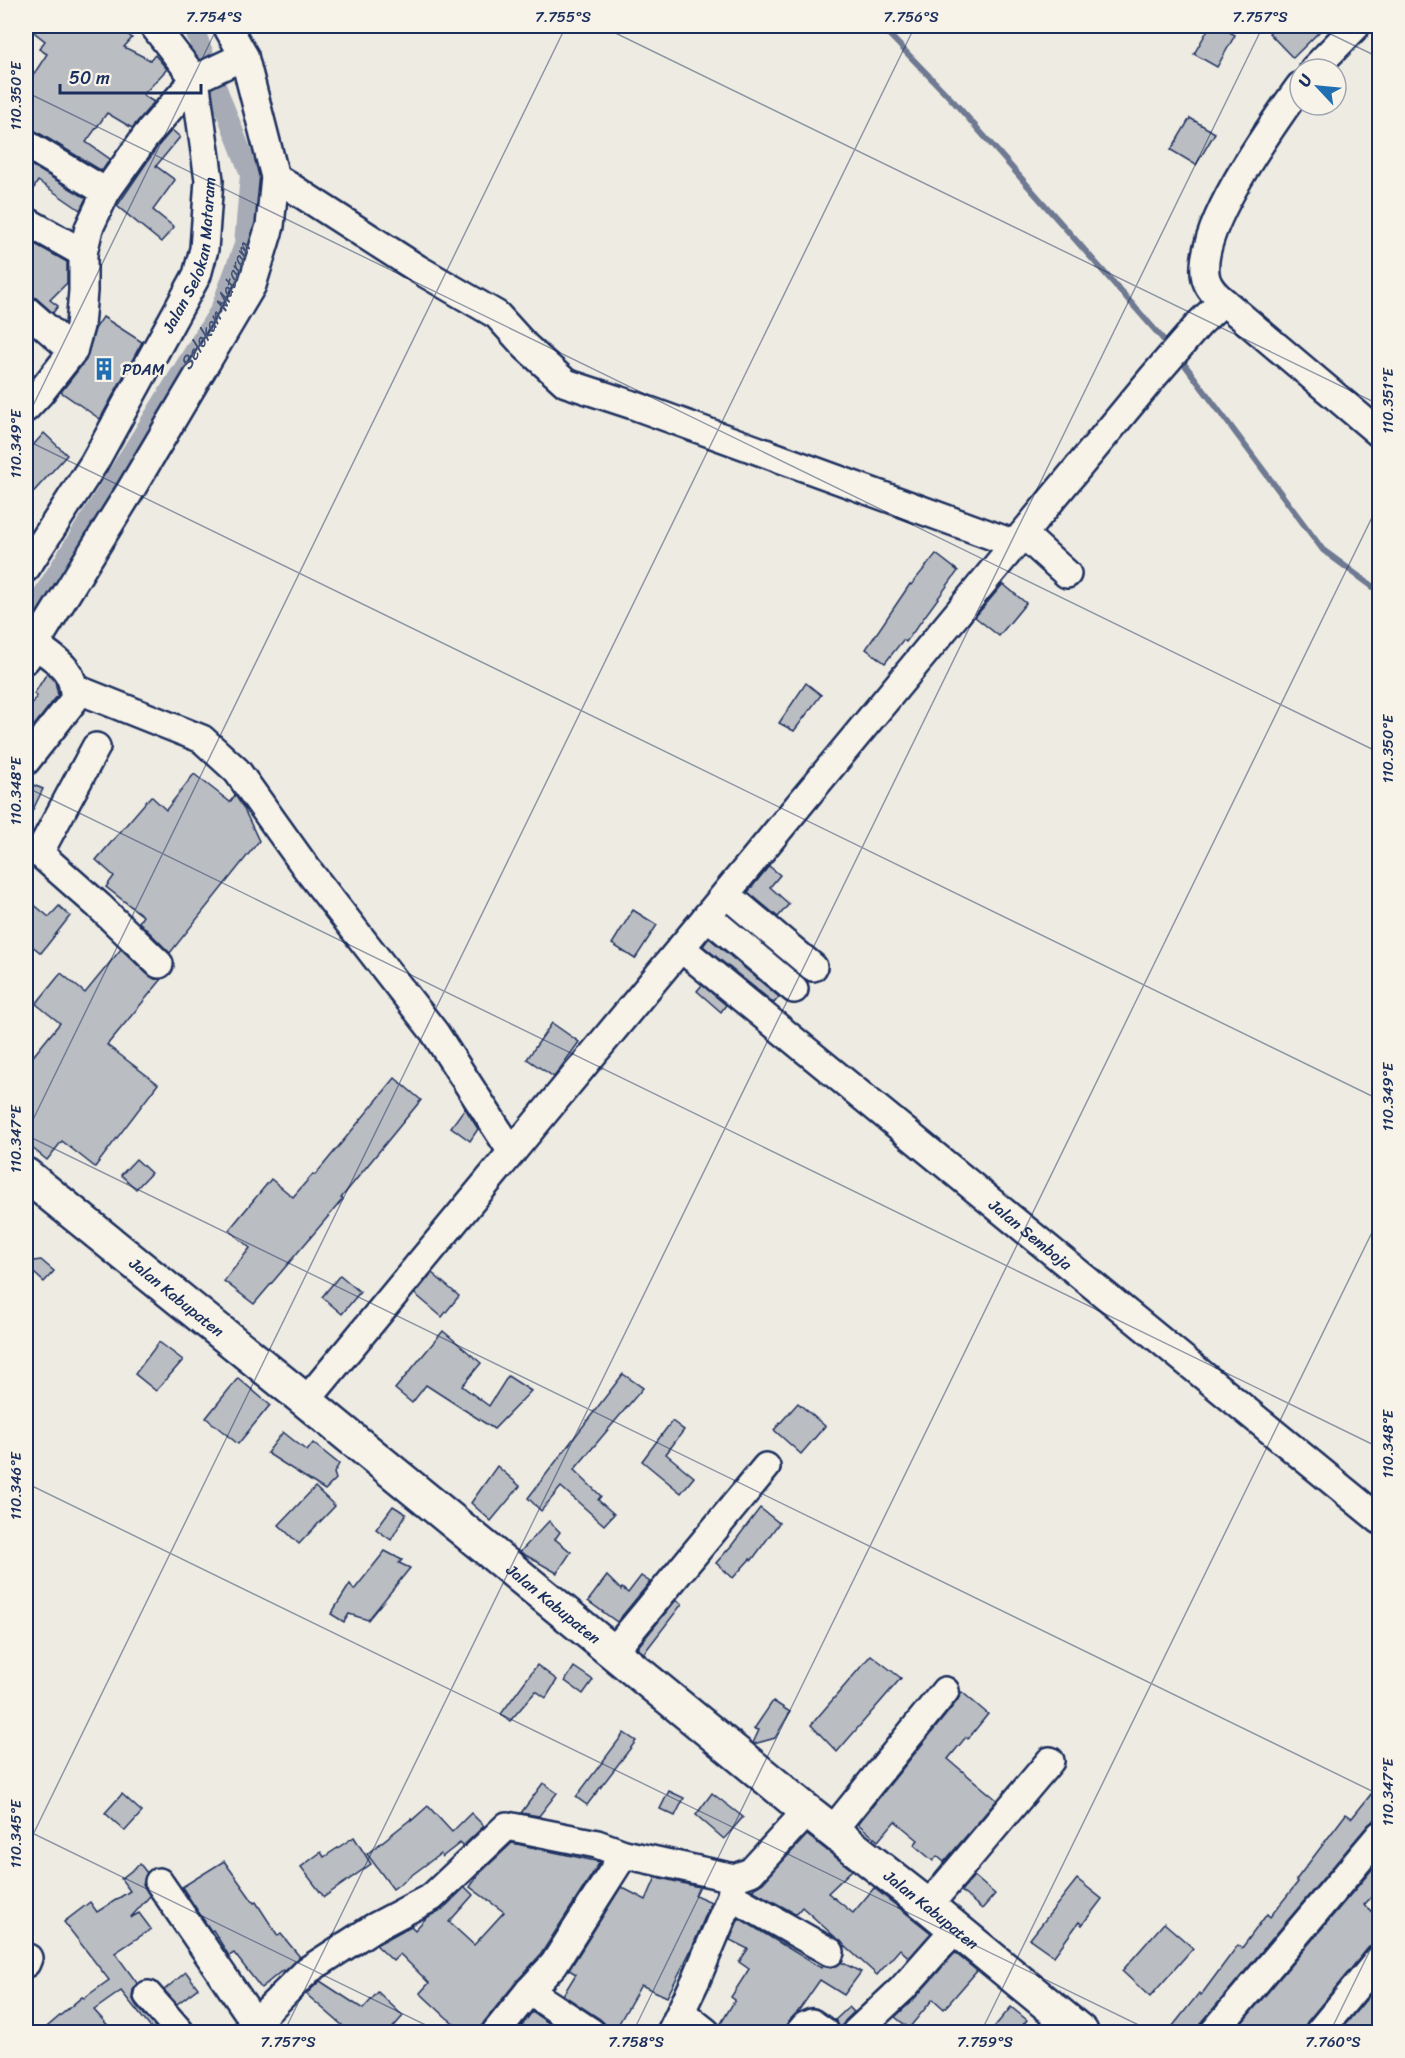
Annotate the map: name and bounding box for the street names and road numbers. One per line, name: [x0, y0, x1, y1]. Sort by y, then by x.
street label: Jalan Selokan Mataram: [154, 172, 216, 336]
street label: Jalan Semboja: [981, 1191, 1080, 1279]
street label: Jalan Kabupaten: [122, 1249, 231, 1345]
street label: Jalan Kabupaten: [499, 1556, 608, 1652]
street label: Jalan Kabupaten: [876, 1862, 986, 1958]

